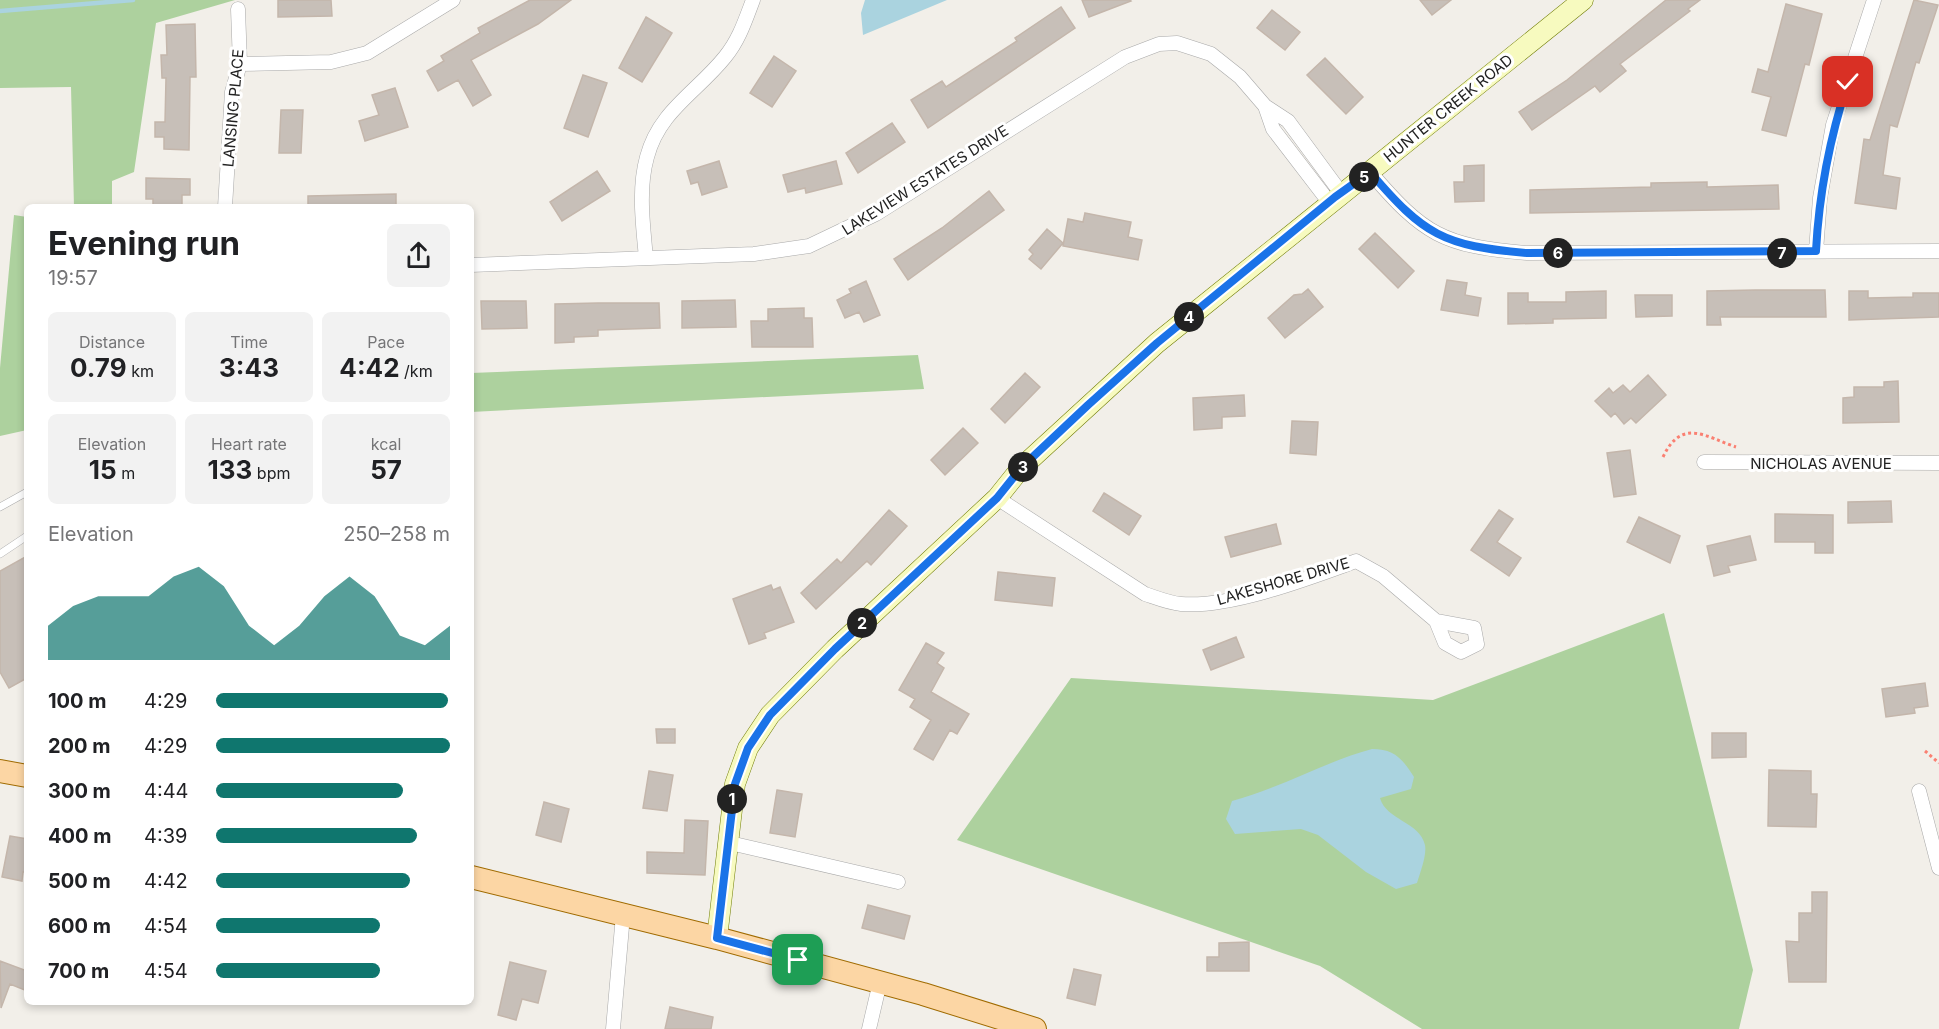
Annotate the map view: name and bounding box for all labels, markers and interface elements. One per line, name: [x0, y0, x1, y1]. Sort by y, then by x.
street label: LANSING PLACE: [218, 48, 248, 168]
street label: HUNTER CREEK ROAD: [1379, 50, 1517, 166]
pin: [1822, 56, 1873, 107]
icon: check: [1831, 65, 1864, 98]
street label: LAKEVIEW ESTATES DRIVE: [838, 121, 1012, 239]
pin: 5: [1349, 162, 1379, 192]
text: 5: [1359, 167, 1369, 187]
text: Evening run: [48, 223, 240, 263]
button: share: [387, 224, 450, 287]
pin: 6: [1543, 238, 1573, 268]
pin: 7: [1767, 238, 1797, 268]
text: 6: [1553, 243, 1563, 263]
text: 7: [1777, 243, 1787, 263]
text: 19:57: [48, 266, 98, 290]
pin: 4: [1174, 302, 1204, 332]
text: 4: [1184, 307, 1194, 327]
text: Distance: [79, 332, 145, 352]
text: Time: [230, 332, 268, 352]
text: Pace: [367, 332, 405, 352]
text: 0.79: [70, 352, 127, 383]
text: 3:43: [219, 352, 279, 383]
text: 4:42: [339, 352, 400, 383]
text: km: [127, 361, 154, 381]
text: /km: [400, 361, 433, 381]
text: Elevation: [78, 434, 146, 454]
text: Heart rate: [211, 434, 287, 454]
text: kcal: [371, 434, 401, 454]
pin: 3: [1008, 452, 1038, 482]
text: 15: [89, 454, 117, 485]
text: 133: [208, 454, 252, 485]
text: 57: [370, 454, 402, 485]
street label: NICHOLAS AVENUE: [1750, 454, 1892, 473]
text: 3: [1018, 457, 1028, 477]
text: m: [117, 463, 135, 483]
text: bpm: [252, 463, 290, 483]
text: Elevation: [48, 522, 134, 546]
text: 250–258 m: [343, 522, 450, 546]
street label: LAKESHORE DRIVE: [1215, 553, 1351, 609]
pin: 2: [847, 608, 877, 638]
text: 2: [857, 613, 867, 633]
text: 100 m: [48, 689, 107, 713]
text: 4:29: [144, 689, 187, 713]
text: 200 m: [48, 734, 111, 758]
text: 4:29: [144, 734, 187, 758]
text: 300 m: [48, 779, 111, 803]
text: 4:44: [144, 779, 189, 803]
pin: 1: [717, 784, 747, 814]
text: 1: [729, 789, 735, 809]
text: 400 m: [48, 824, 112, 848]
text: 4:39: [144, 824, 187, 848]
text: 500 m: [48, 869, 111, 893]
text: 4:42: [144, 869, 188, 893]
text: 600 m: [48, 914, 111, 938]
text: 4:54: [144, 914, 188, 938]
pin: [772, 934, 823, 985]
icon: arrive: [781, 943, 814, 976]
text: 700 m: [48, 959, 109, 983]
text: 4:54: [144, 959, 188, 983]

